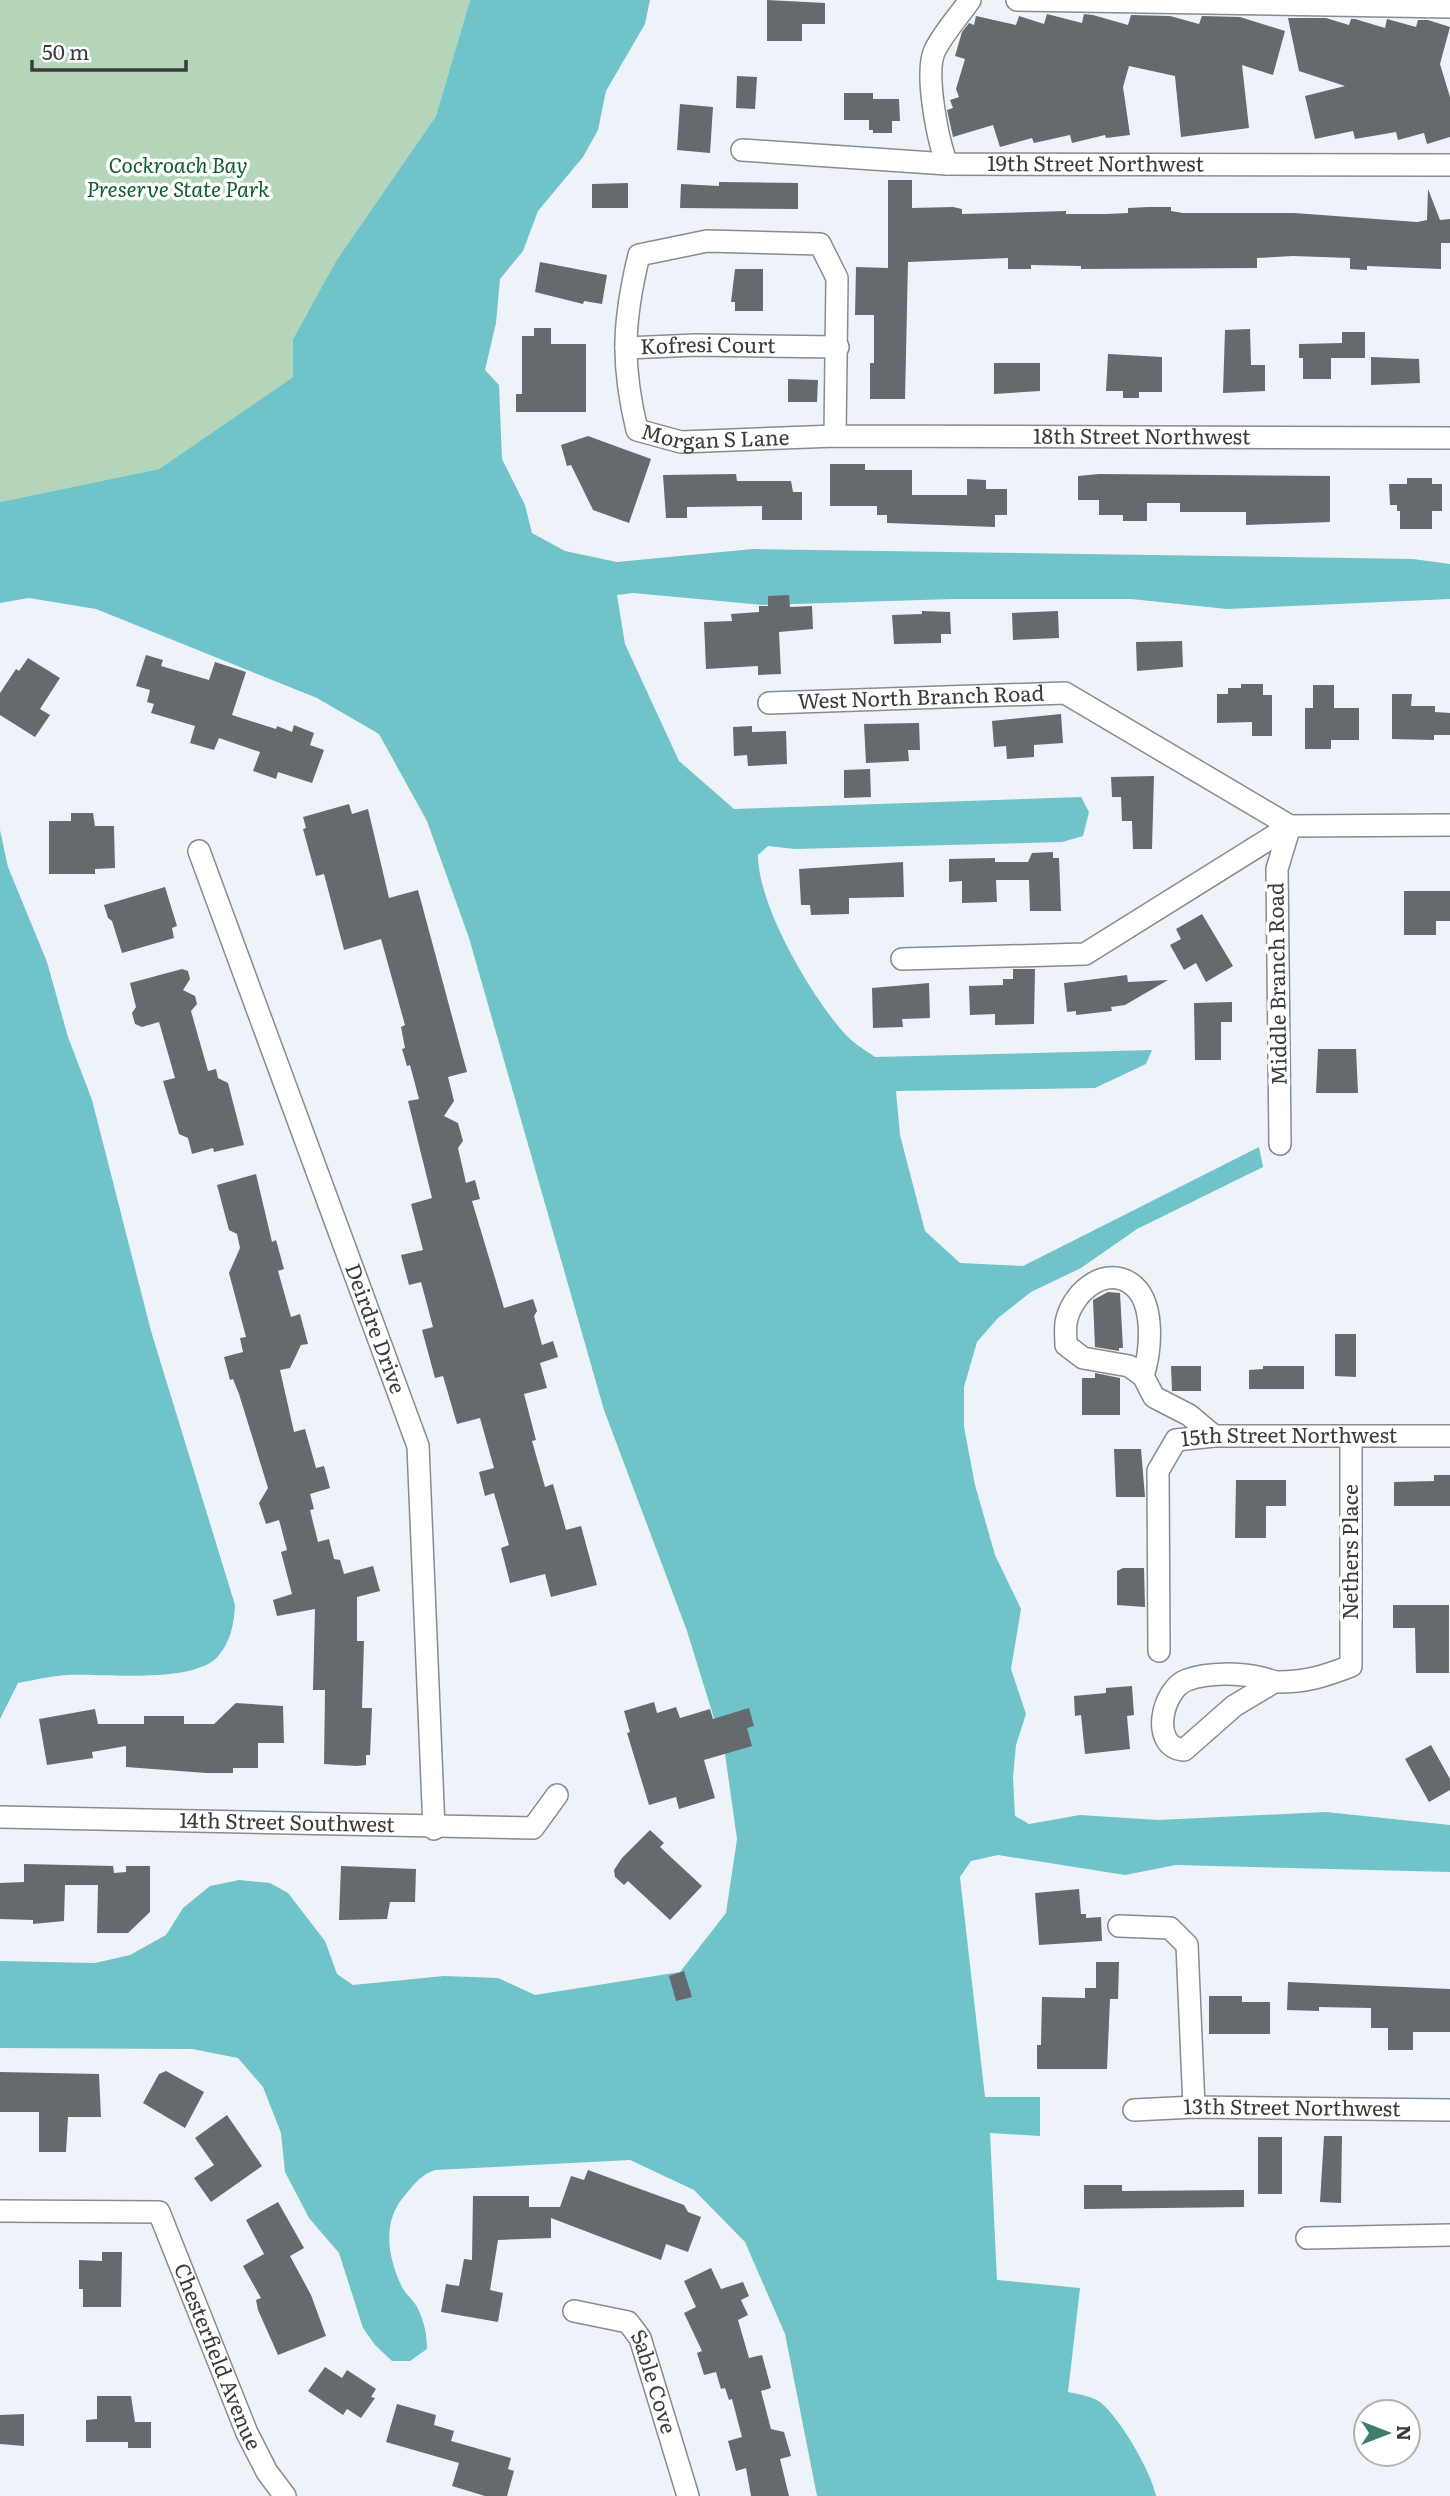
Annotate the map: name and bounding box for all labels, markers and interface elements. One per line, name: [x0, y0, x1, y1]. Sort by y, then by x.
scale bar: [32, 28, 186, 72]
text: 50 m: [42, 35, 89, 66]
street label: 19th Street Northwest: [987, 146, 1204, 178]
park label: Cockroach Bay Preserve State Park: [86, 148, 270, 203]
street label: Kofresi Court: [639, 327, 776, 360]
street label: Morgan S Lane: [638, 414, 790, 455]
street label: 18th Street Northwest: [1033, 419, 1251, 450]
street label: West North Branch Road: [797, 676, 1045, 715]
street label: Middle Branch Road: [1258, 882, 1293, 1086]
street label: Deirdre Drive: [339, 1258, 415, 1397]
street label: 15th Street Northwest: [1179, 1418, 1398, 1452]
street label: Nethers Place: [1333, 1484, 1364, 1620]
street label: 14th Street Southwest: [179, 1803, 396, 1838]
street label: 13th Street Northwest: [1182, 2089, 1401, 2122]
street label: Chesterfield Avenue: [168, 2258, 271, 2455]
street label: Sable Cove: [625, 2321, 686, 2437]
north arrow: [1352, 2398, 1422, 2468]
text: N: [1391, 2425, 1419, 2441]

